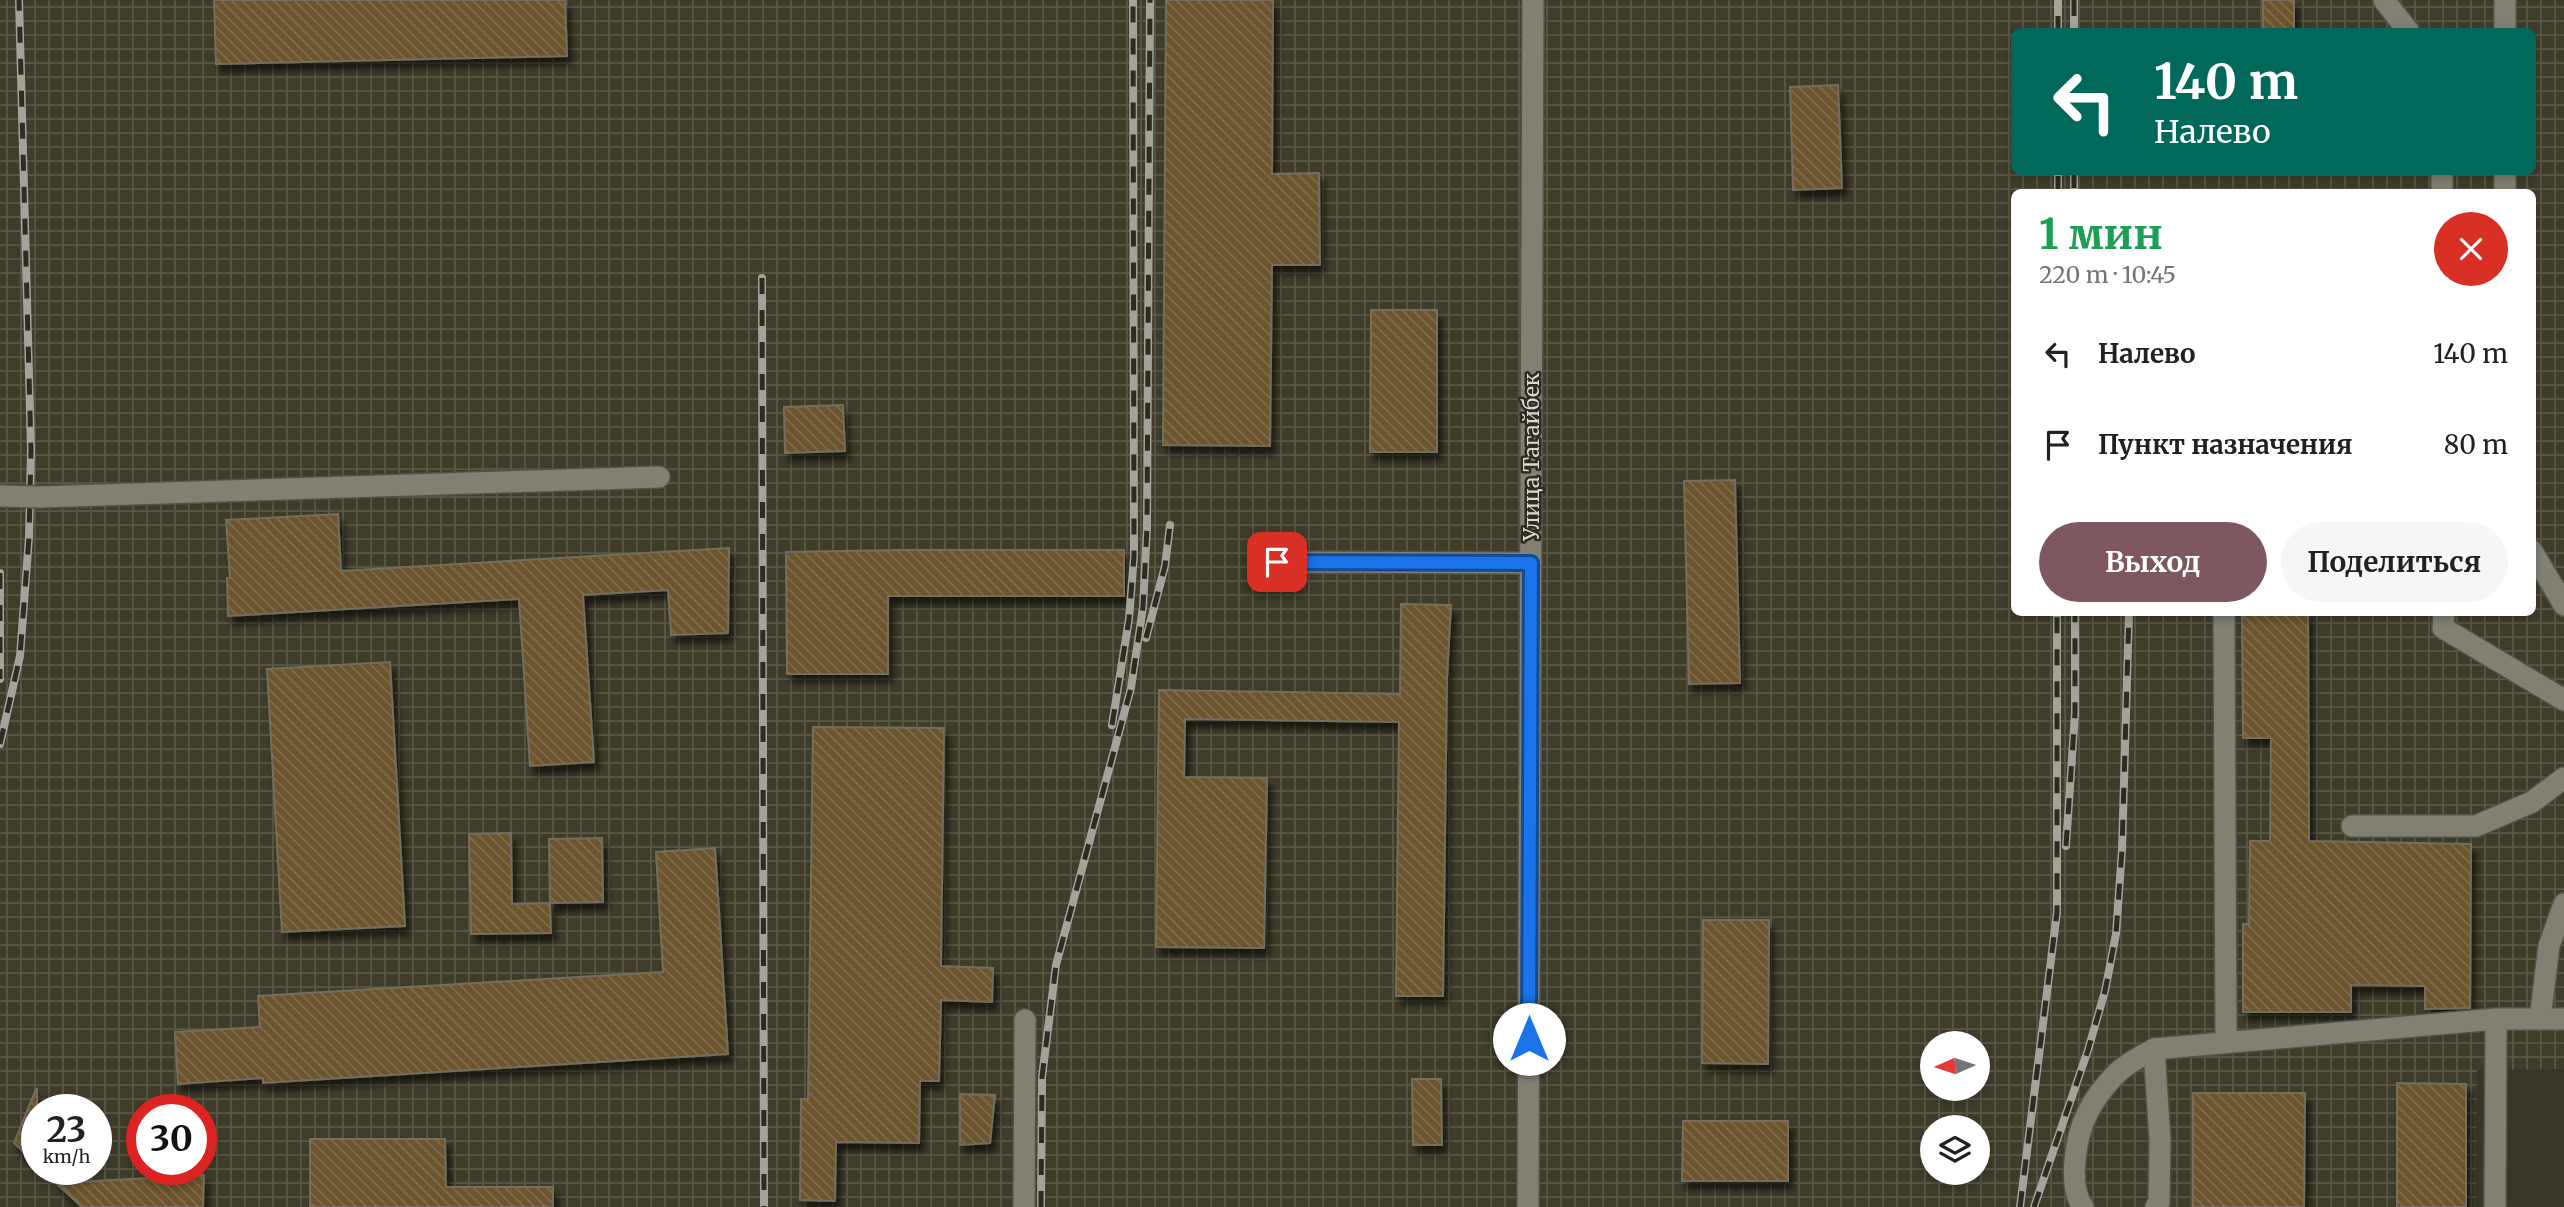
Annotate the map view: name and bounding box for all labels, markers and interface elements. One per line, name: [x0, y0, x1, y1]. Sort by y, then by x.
text: 140 m: [2154, 51, 2298, 112]
icon: left: [2039, 56, 2130, 147]
text: Налево: [2154, 112, 2271, 152]
text: 1 мин: [2039, 208, 2163, 260]
button: close: [2434, 212, 2508, 286]
text: 220 m · 10:45: [2039, 260, 2176, 289]
icon: left: [2039, 335, 2077, 373]
text: Налево: [2098, 337, 2196, 370]
text: 140 m: [2433, 337, 2508, 370]
street label: Улица Тагайбек: [1518, 373, 1545, 542]
icon: arrive: [2039, 426, 2077, 464]
text: Пункт назначения: [2098, 428, 2352, 461]
text: 80 m: [2444, 428, 2508, 461]
button: Выход: [2039, 522, 2267, 602]
button: Поделиться: [2281, 522, 2508, 602]
pin: [1247, 532, 1307, 592]
icon: arrive: [1258, 543, 1296, 581]
position arrow: [1492, 1002, 1566, 1076]
north arrow: [1920, 1031, 1990, 1101]
map controls: [1920, 1031, 1990, 1185]
speed limit sign: 30: [126, 1094, 217, 1185]
text: 23: [47, 1108, 86, 1152]
button: layers: [1920, 1115, 1990, 1185]
text: km/h: [43, 1145, 90, 1168]

